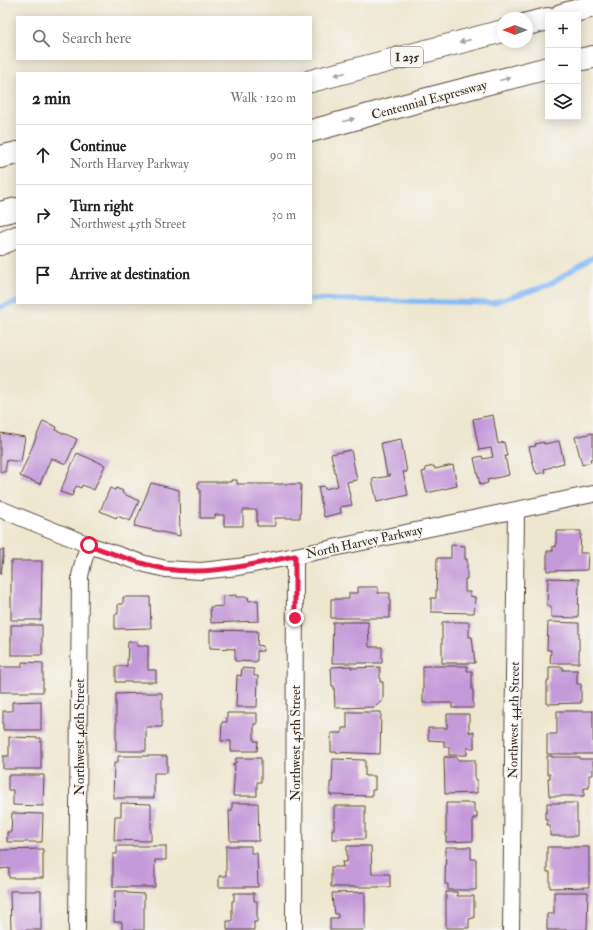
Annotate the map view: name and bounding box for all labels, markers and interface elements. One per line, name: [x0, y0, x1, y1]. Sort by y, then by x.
north arrow: [497, 12, 533, 48]
map controls: [545, 12, 581, 120]
button: +: [545, 12, 581, 48]
search box: [16, 16, 312, 60]
icon: search: [30, 27, 52, 49]
text: Search here: [62, 29, 131, 48]
one-way arrow: [459, 38, 471, 44]
road number: I 235: [391, 47, 423, 67]
button: −: [545, 48, 581, 84]
one-way arrow: [333, 71, 345, 77]
one-way arrow: [499, 76, 511, 82]
street label: Centennial Expressway: [370, 77, 489, 124]
button: layers: [545, 84, 581, 120]
text: 2 min: [32, 88, 71, 109]
text: Walk · 120 m: [230, 90, 296, 106]
one-way arrow: [343, 117, 355, 123]
text: Continue: [70, 137, 126, 156]
icon: ahead: [32, 144, 54, 166]
text: 90 m: [270, 147, 296, 163]
text: North Harvey Parkway: [70, 156, 189, 172]
text: Turn right: [70, 197, 133, 216]
icon: right: [32, 204, 54, 226]
text: 30 m: [272, 207, 296, 223]
text: Northwest 45th Street: [70, 216, 186, 232]
icon: arrive: [32, 264, 54, 286]
text: Arrive at destination: [70, 265, 190, 284]
street label: North Harvey Parkway: [304, 522, 425, 563]
route start: [80, 536, 98, 554]
route end: [286, 609, 304, 627]
street label: Northwest 44th Street: [505, 661, 523, 779]
street label: Northwest 46th Street: [72, 679, 88, 795]
street label: Northwest 45th Street: [288, 685, 304, 801]

